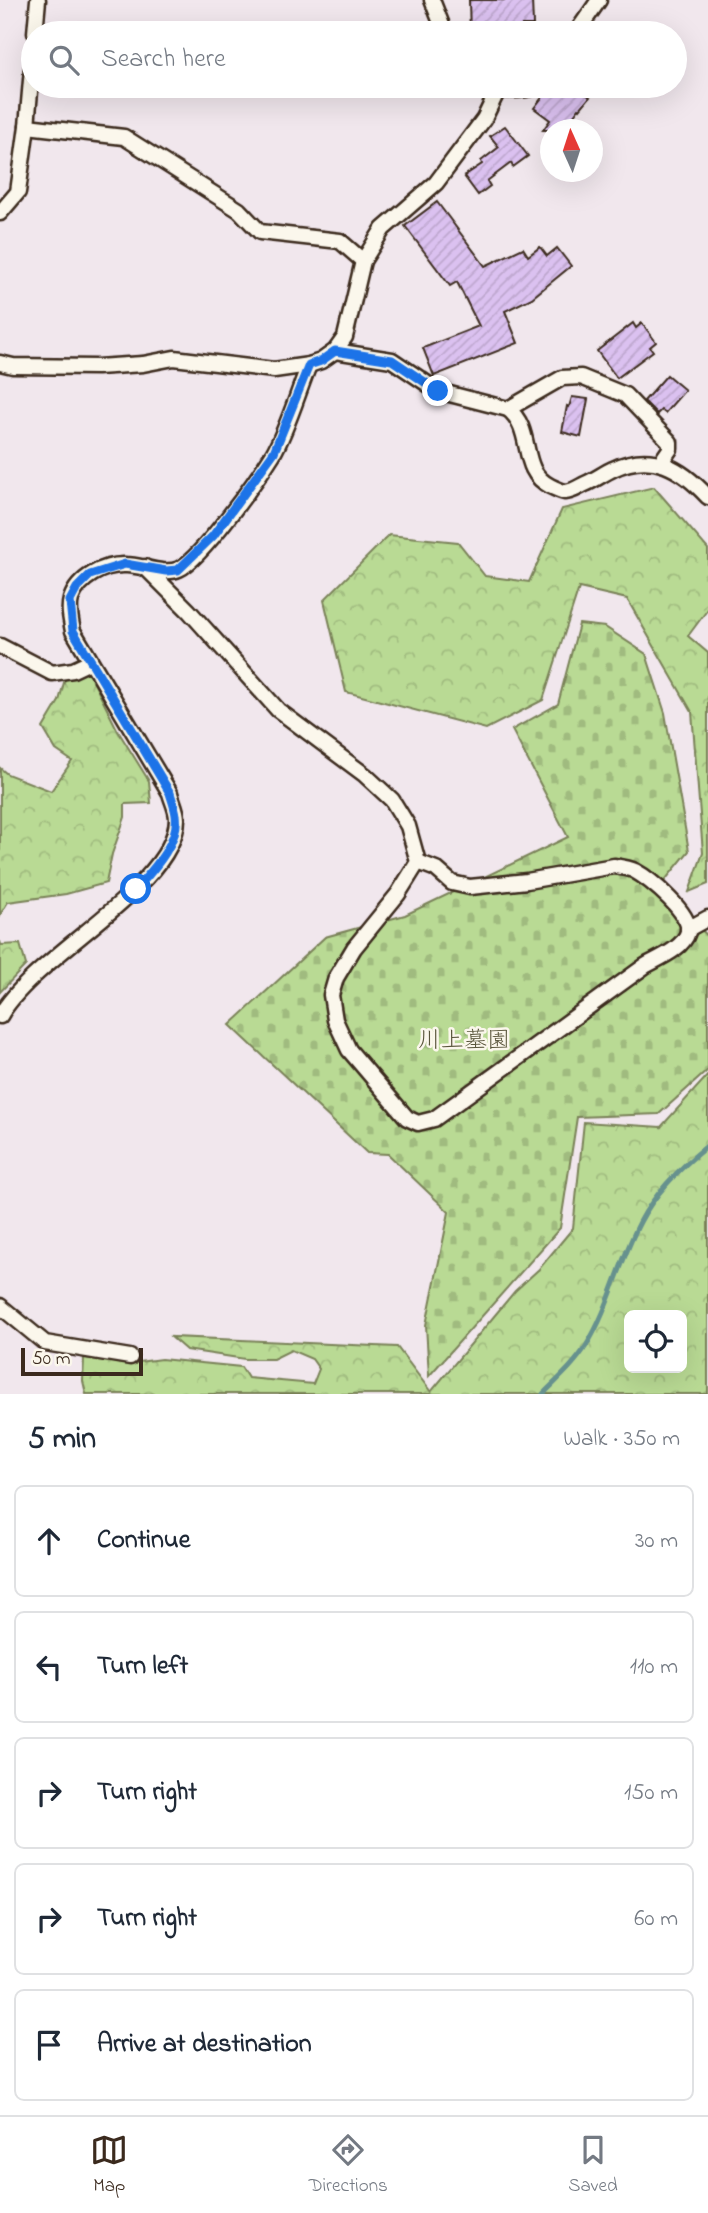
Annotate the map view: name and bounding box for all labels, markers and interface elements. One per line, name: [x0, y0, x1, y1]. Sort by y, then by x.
search box: [21, 21, 687, 98]
icon: search: [45, 41, 83, 79]
text: Search here: [101, 41, 226, 79]
north arrow: [540, 119, 603, 182]
route end: [422, 375, 453, 406]
route start: [120, 873, 151, 904]
park label: 川上墓園: [418, 1025, 510, 1058]
map controls: [624, 1310, 687, 1373]
button: locate: [624, 1310, 687, 1373]
scale bar: [21, 1345, 144, 1377]
text: 50 m: [32, 1346, 71, 1373]
text: 5 min: [28, 1418, 96, 1462]
text: Walk · 350 m: [563, 1423, 680, 1456]
icon: ahead: [30, 1522, 68, 1560]
text: Continue: [97, 1522, 190, 1560]
text: 30 m: [635, 1525, 678, 1558]
icon: left: [30, 1648, 68, 1686]
text: Turn left: [97, 1648, 188, 1686]
text: 110 m: [630, 1651, 678, 1684]
icon: right: [30, 1774, 68, 1812]
text: Turn right: [97, 1774, 197, 1812]
text: 150 m: [624, 1777, 678, 1810]
icon: right: [30, 1900, 68, 1938]
text: Turn right: [97, 1900, 197, 1938]
text: 60 m: [634, 1903, 678, 1936]
icon: arrive: [30, 2026, 68, 2064]
text: Arrive at destination: [97, 2026, 312, 2064]
tab: Map: [90, 2131, 128, 2200]
tab: Directions: [309, 2131, 388, 2200]
tab: Saved: [568, 2131, 618, 2200]

